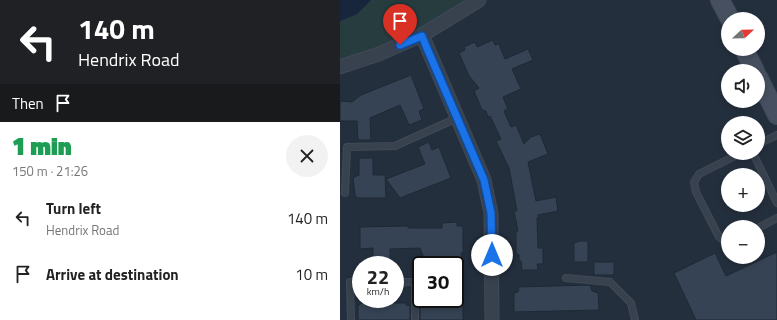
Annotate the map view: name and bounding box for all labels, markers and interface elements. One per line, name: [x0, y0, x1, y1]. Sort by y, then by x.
pin: [383, 4, 417, 45]
text: 140 m: [78, 7, 155, 50]
icon: arrive: [389, 10, 411, 32]
north arrow: [721, 12, 765, 56]
map controls: [721, 12, 765, 264]
icon: left: [12, 16, 64, 68]
text: Hendrix Road: [78, 46, 180, 73]
button: sound: [721, 64, 765, 108]
text: Then: [12, 92, 44, 115]
icon: arrive: [52, 92, 74, 114]
button: layers: [721, 116, 765, 160]
text: 1 min: [12, 128, 72, 164]
button: close: [286, 135, 328, 177]
text: 150 m · 21:26: [12, 161, 88, 181]
button: +: [721, 168, 765, 212]
text: Turn left: [46, 197, 101, 220]
icon: left: [12, 207, 34, 229]
text: 140 m: [287, 207, 328, 230]
text: Hendrix Road: [46, 220, 119, 240]
button: −: [721, 220, 765, 264]
position arrow: [471, 234, 513, 276]
speed limit sign: 30: [412, 256, 464, 308]
text: 22: [367, 261, 389, 292]
icon: arrive: [12, 263, 34, 285]
text: Arrive at destination: [46, 263, 179, 286]
text: 10 m: [295, 263, 328, 286]
text: km/h: [367, 284, 389, 299]

